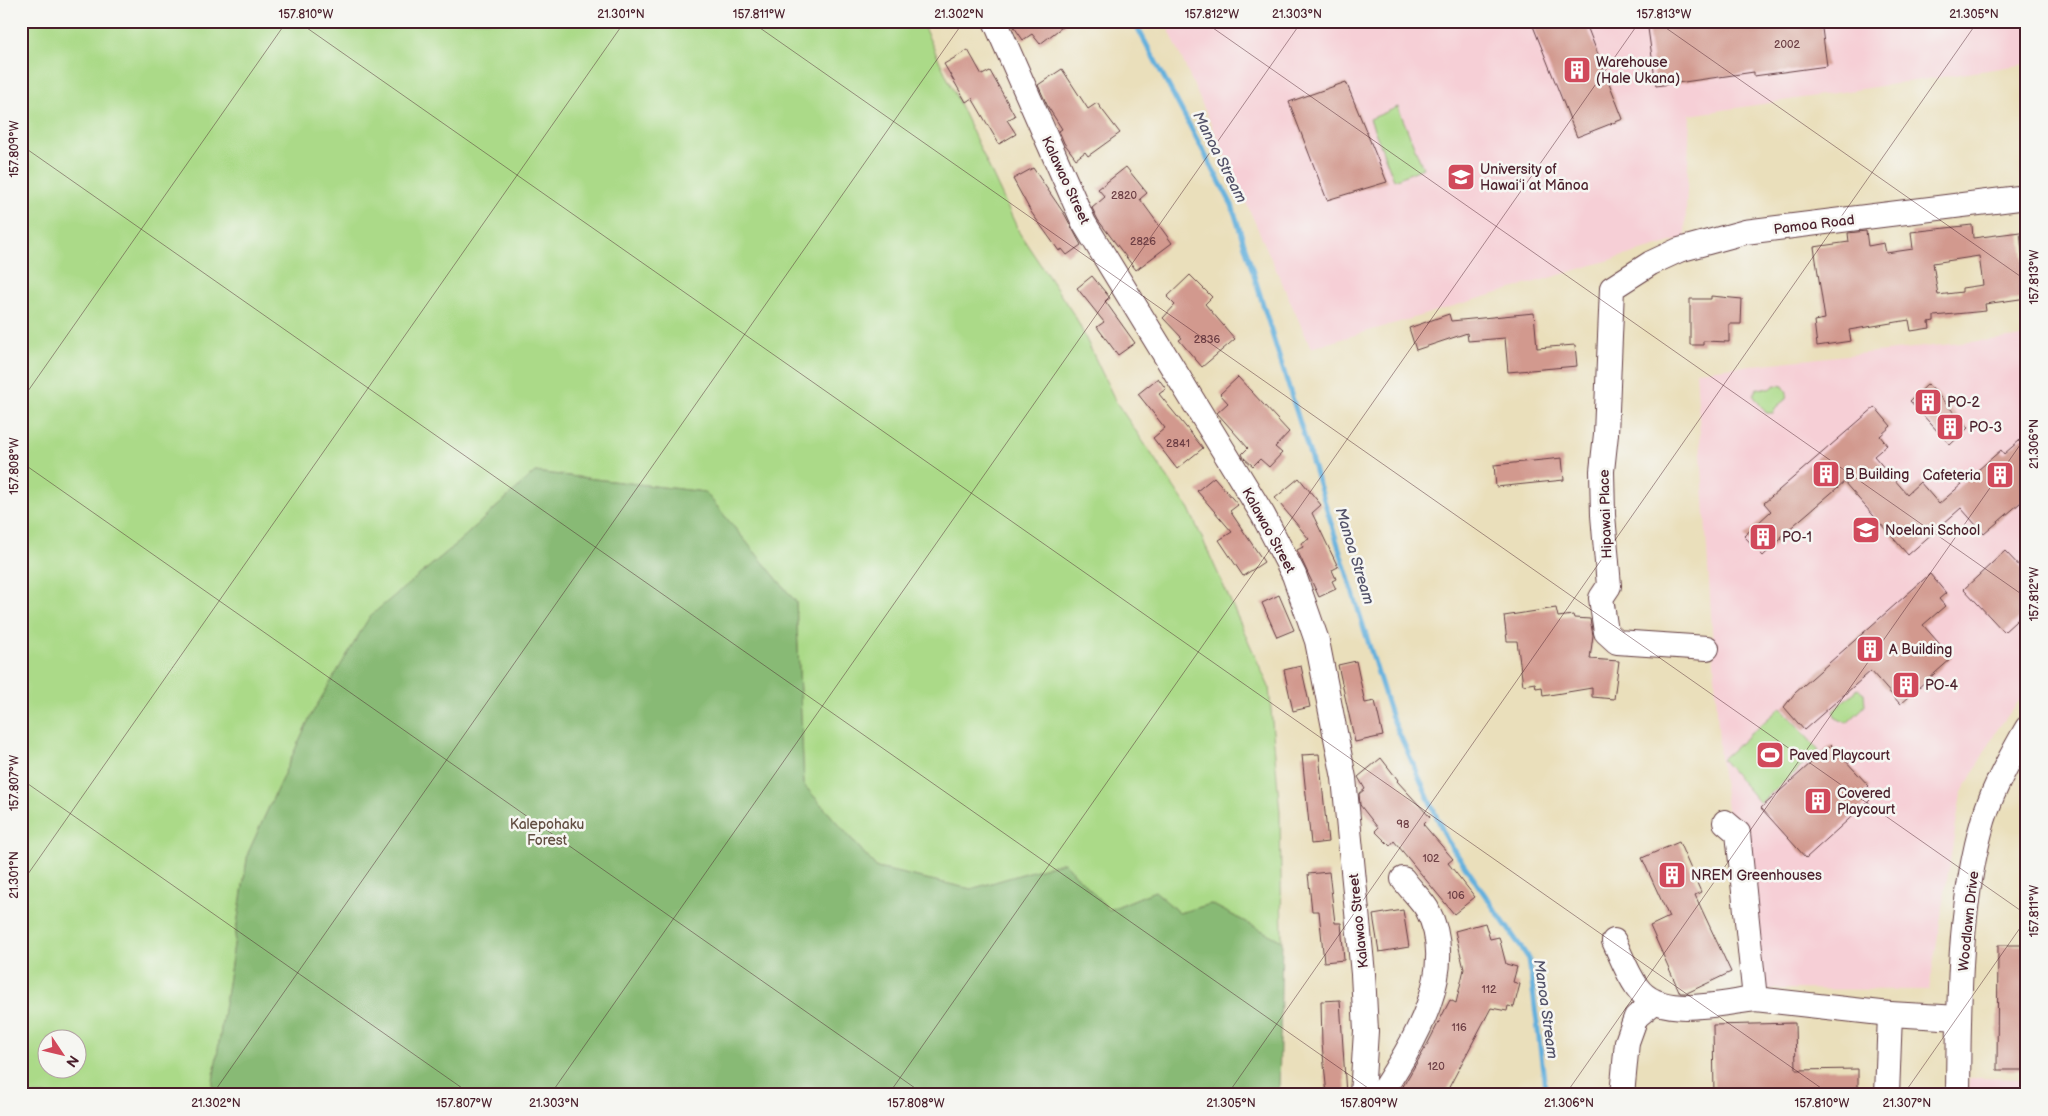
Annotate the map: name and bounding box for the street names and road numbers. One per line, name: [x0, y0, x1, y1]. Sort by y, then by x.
street label: Kalawao Street: [1038, 134, 1094, 227]
street label: Pamoa Road: [1773, 211, 1855, 238]
street label: Hipawai Place: [1595, 469, 1616, 559]
street label: Kalawao Street: [1238, 485, 1299, 576]
street label: Woodlawn Drive: [1955, 870, 1982, 972]
street label: Kalawao Street: [1345, 872, 1372, 969]

